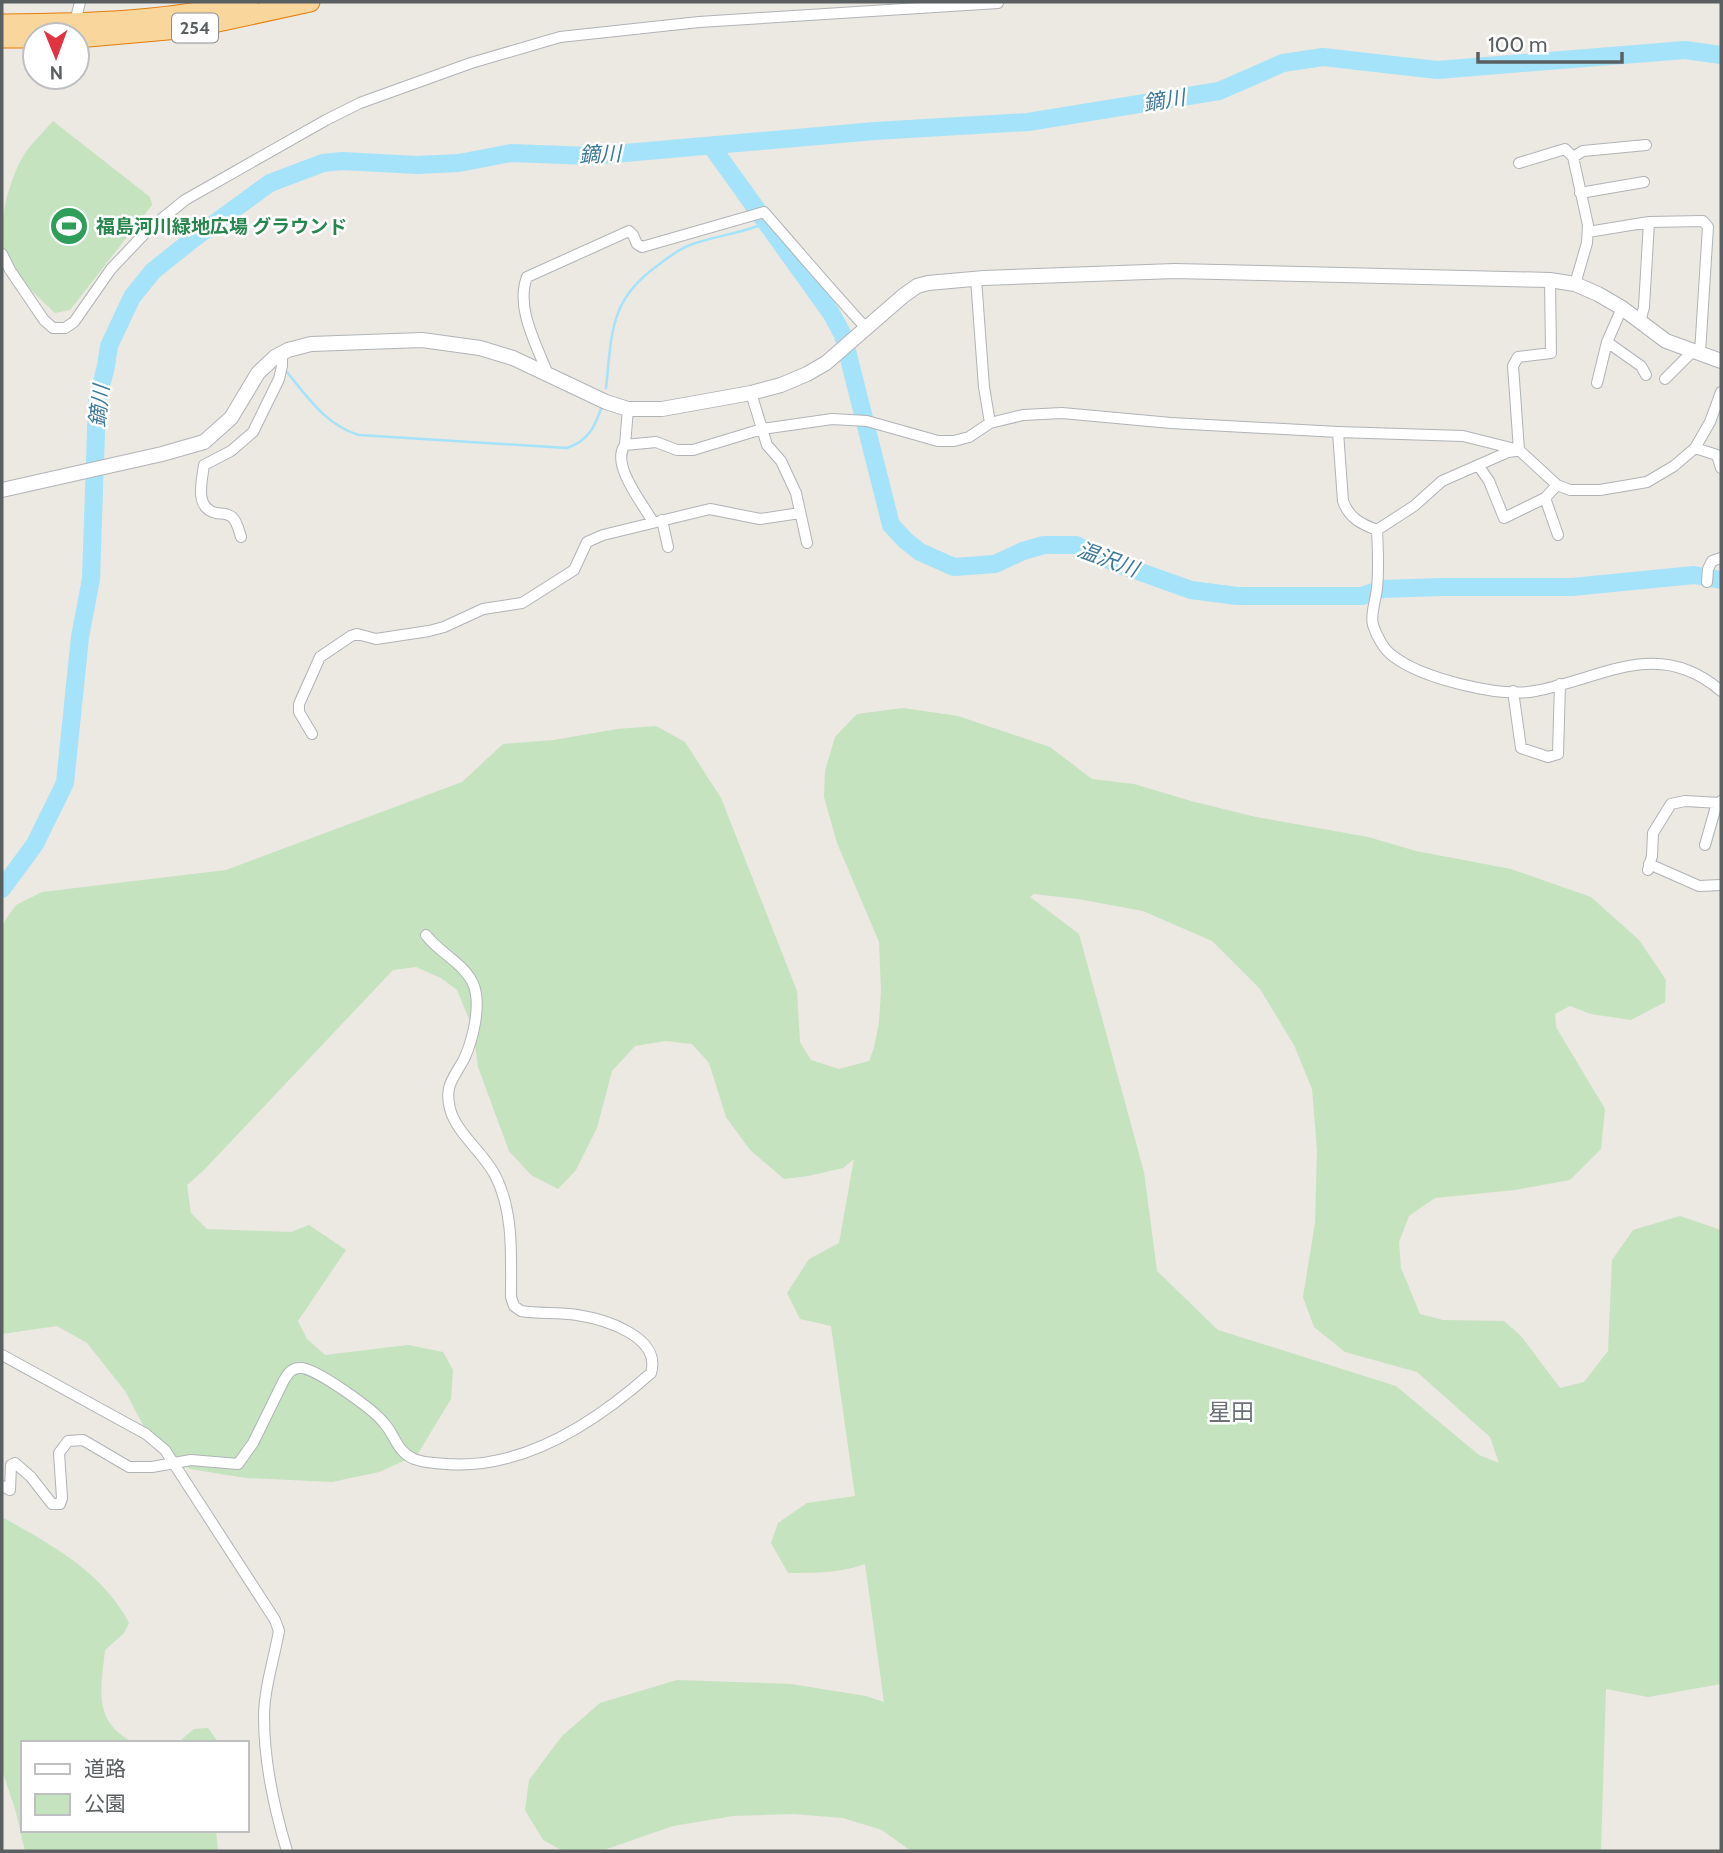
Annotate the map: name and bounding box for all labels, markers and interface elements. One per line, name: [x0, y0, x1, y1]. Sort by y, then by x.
road number: 254: [172, 13, 218, 42]
north arrow: [21, 21, 91, 91]
scale bar: [1478, 21, 1622, 65]
text: 100 m: [1488, 32, 1547, 57]
text: N: [49, 61, 63, 84]
water label: 鏑川: [1141, 84, 1189, 116]
water label: 鏑川: [579, 141, 623, 167]
sports icon: 福島河川緑地広場 グラウンド: [48, 205, 90, 247]
place label: 福島河川緑地広場 グラウンド: [96, 215, 347, 238]
water label: 鏑川: [84, 382, 114, 428]
water label: 温沢川: [1074, 536, 1144, 582]
district label: 星田: [1208, 1398, 1254, 1426]
legend: [21, 1741, 248, 1832]
text: 道路: [84, 1756, 126, 1781]
text: 公園: [84, 1791, 126, 1816]

